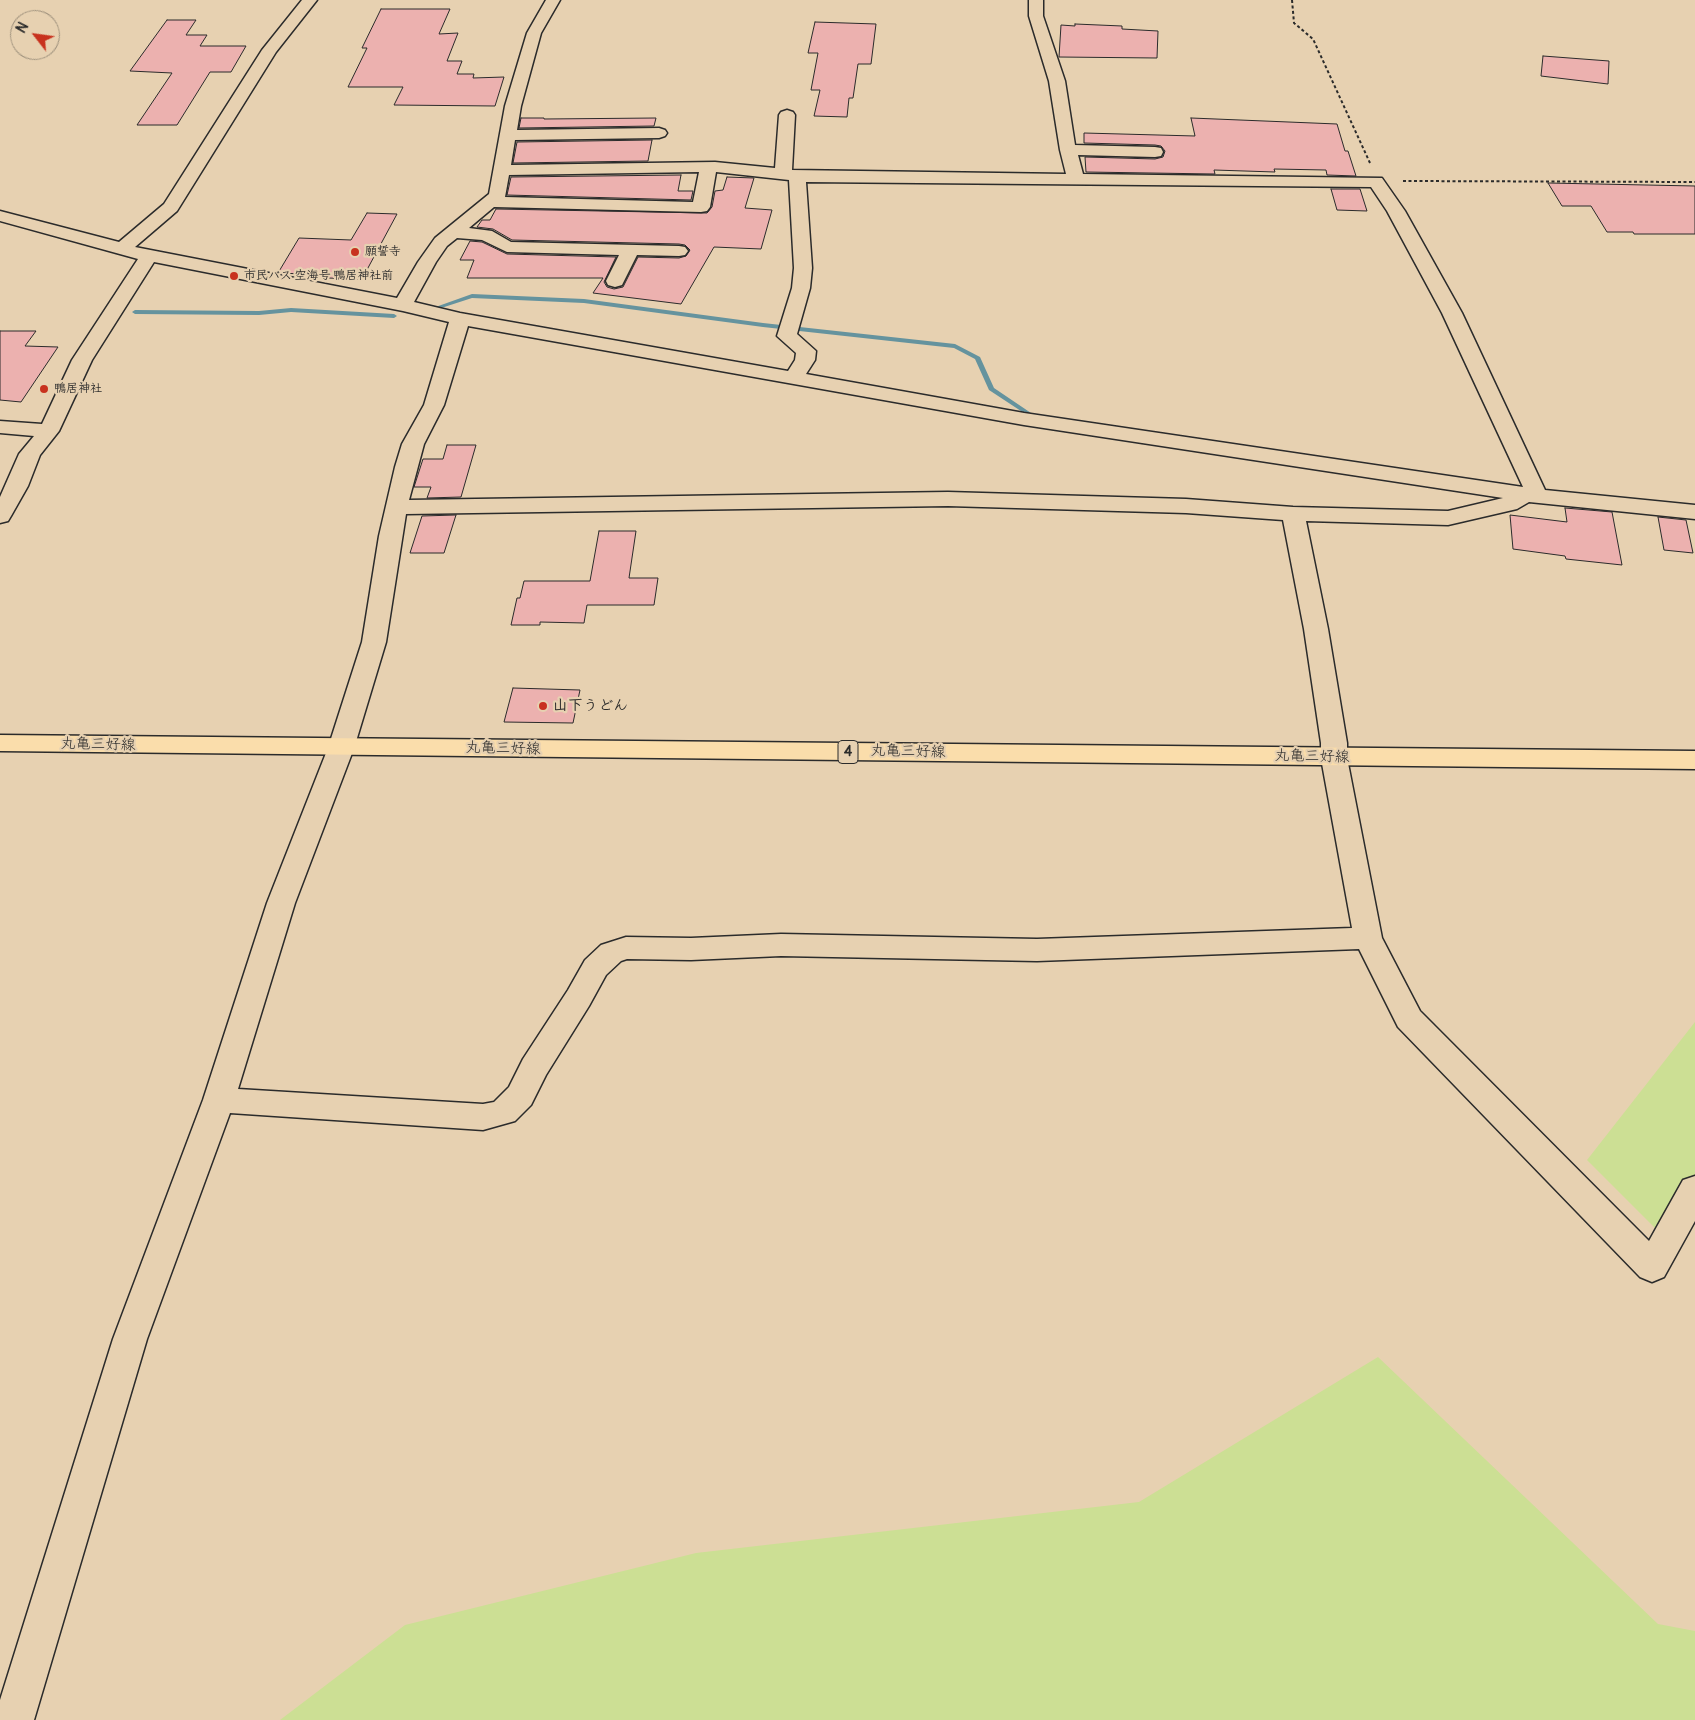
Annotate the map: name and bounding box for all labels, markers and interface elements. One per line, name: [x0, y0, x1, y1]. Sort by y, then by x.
north arrow: [10, 10, 60, 60]
text: N: [13, 19, 32, 36]
place label: 願誓寺: [365, 245, 401, 259]
marker: 願誓寺: [349, 246, 361, 258]
place label: 市民バス 空海号 鴨居神社前: [244, 269, 393, 283]
marker: 市民バス 空海号 鴨居神社前: [228, 270, 240, 282]
place label: 鴨居神社: [54, 382, 102, 396]
marker: 鴨居神社: [38, 383, 50, 395]
place label: 山下うどん: [553, 697, 628, 715]
marker: 山下うどん: [537, 700, 549, 712]
street label: 丸亀三好線: [60, 735, 136, 755]
street label: 丸亀三好線: [465, 739, 541, 759]
road number: 4: [838, 740, 858, 764]
street label: 丸亀三好線: [870, 742, 946, 762]
street label: 丸亀三好線: [1274, 747, 1350, 767]

